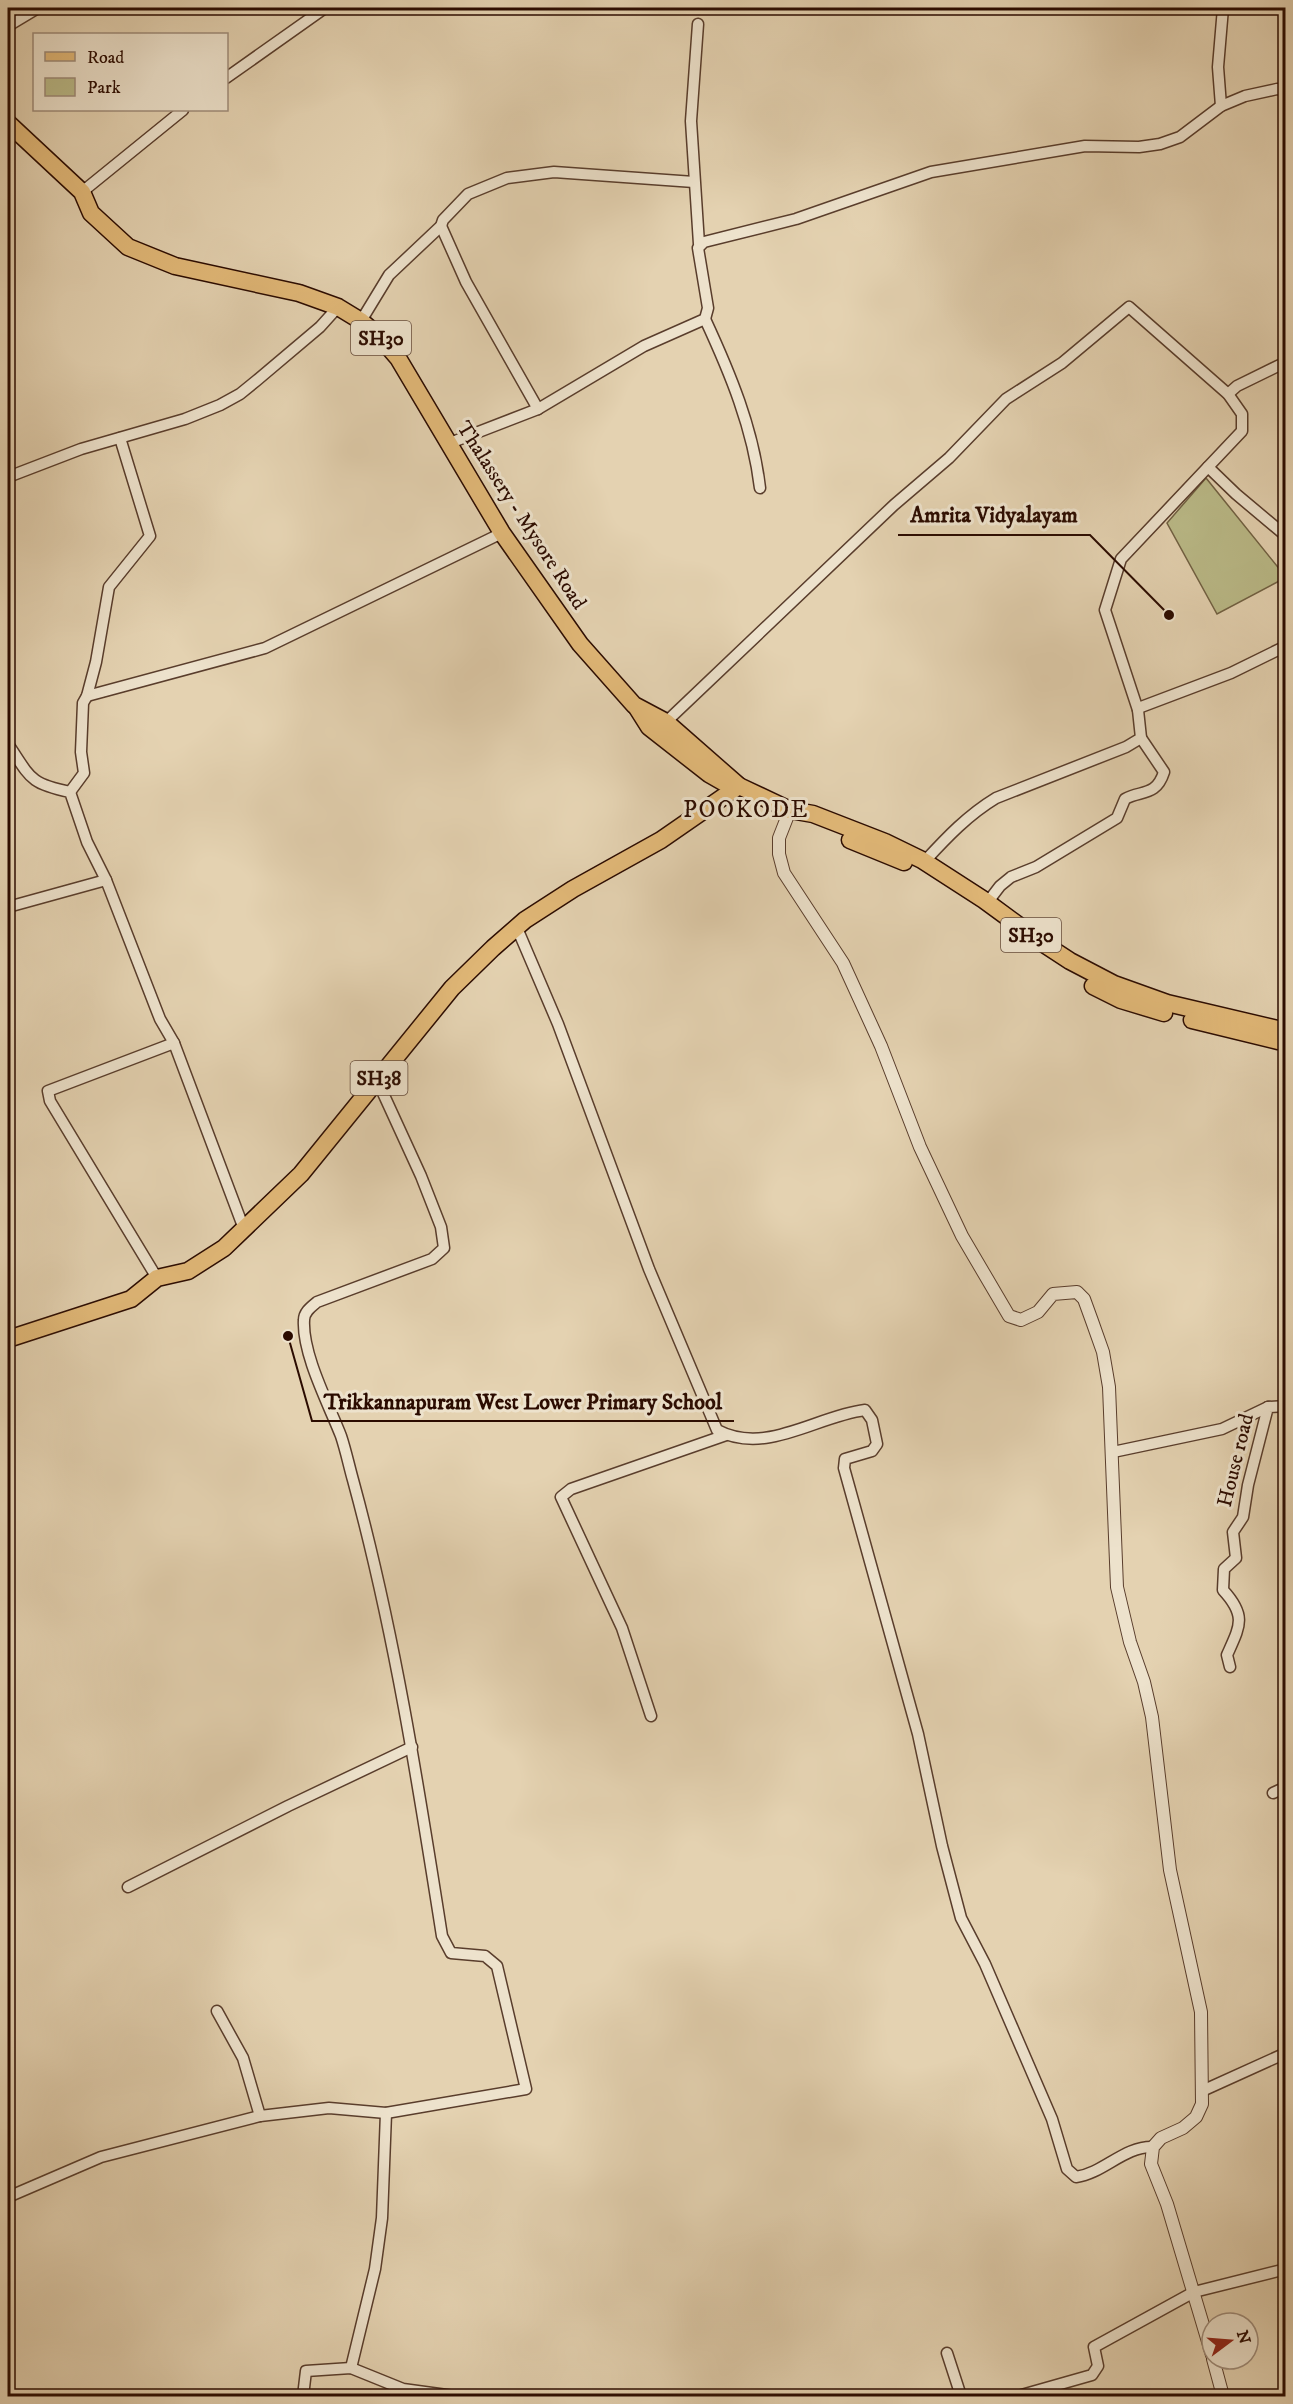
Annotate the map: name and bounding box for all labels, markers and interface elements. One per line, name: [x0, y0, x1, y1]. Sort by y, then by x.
legend: [33, 33, 228, 111]
text: Road: [87, 47, 124, 69]
text: Park: [87, 77, 121, 99]
road number: SH30: [351, 321, 411, 355]
street label: Thalassery - Mysore Road: [450, 416, 592, 615]
callout: Amrita Vidyalayam: [898, 495, 1090, 535]
text: Amrita Vidyalayam: [909, 502, 1078, 529]
district label: POOKODE: [683, 795, 809, 825]
road number: SH30: [1001, 918, 1061, 952]
road number: SH38: [350, 1061, 407, 1095]
callout: Trikkannapuram West Lower Primary School: [312, 1381, 734, 1421]
text: Trikkannapuram West Lower Primary School: [323, 1389, 723, 1416]
street label: House road: [1212, 1410, 1260, 1510]
north arrow: [1200, 2311, 1260, 2371]
text: N: [1232, 2328, 1255, 2346]

